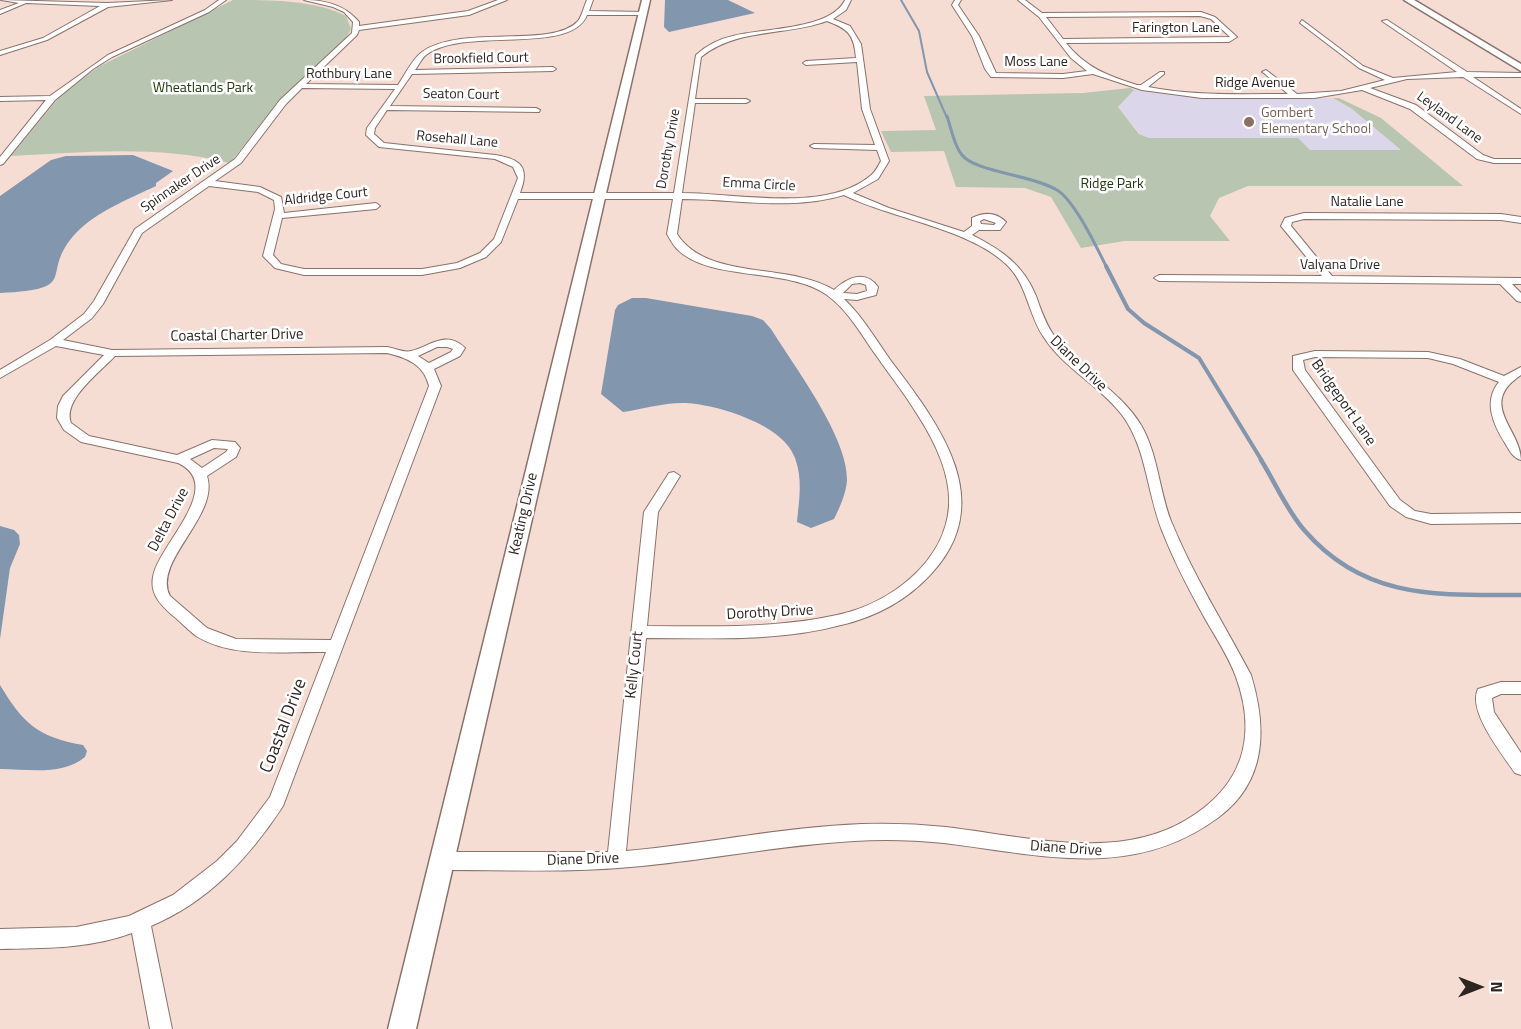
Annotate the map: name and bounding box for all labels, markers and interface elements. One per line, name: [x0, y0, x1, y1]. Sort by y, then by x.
street label: Farington Lane: [1132, 21, 1220, 37]
street label: Brookfield Court: [433, 50, 529, 68]
street label: Moss Lane: [1004, 55, 1068, 71]
street label: Rothbury Lane: [306, 67, 392, 83]
street label: Ridge Avenue: [1215, 76, 1295, 92]
park label: Wheatlands Park: [153, 81, 253, 97]
street label: Seaton Court: [423, 86, 499, 104]
street label: Leyland Lane: [1413, 89, 1485, 147]
place label: Gombert Elementary School: [1261, 106, 1371, 138]
street label: Dorothy Drive: [654, 108, 684, 190]
marker: Gombert Elementary School: [1242, 115, 1256, 129]
street label: Rosehall Lane: [415, 128, 499, 152]
street label: Spinnaker Drive: [138, 151, 224, 217]
street label: Emma Circle: [722, 175, 796, 195]
park label: Ridge Park: [1080, 177, 1144, 193]
street label: Aldridge Court: [283, 184, 369, 210]
street label: Natalie Lane: [1330, 195, 1404, 211]
street label: Valyana Drive: [1300, 258, 1380, 274]
street label: Coastal Charter Drive: [170, 326, 304, 346]
street label: Diane Drive: [1046, 332, 1110, 396]
street label: Bridgeport Lane: [1307, 357, 1379, 449]
street label: Keating Drive: [506, 471, 542, 557]
street label: Delta Drive: [145, 485, 193, 555]
street label: Dorothy Drive: [726, 602, 814, 624]
street label: Kelly Court: [623, 630, 647, 700]
street label: Coastal Drive: [256, 676, 312, 776]
street label: Diane Drive: [1029, 838, 1103, 860]
street label: Diane Drive: [547, 850, 619, 870]
north arrow: [1449, 957, 1509, 1017]
text: N: [1485, 981, 1509, 993]

